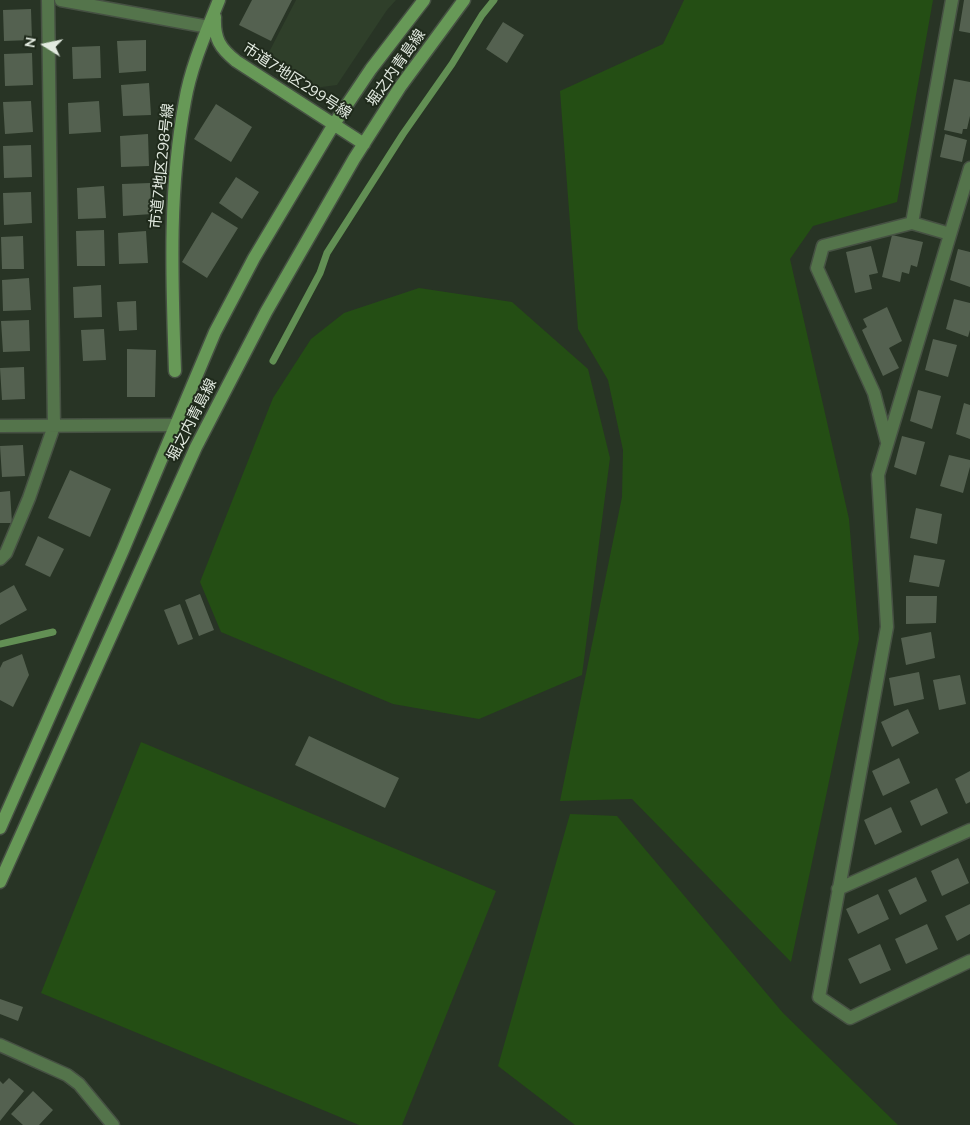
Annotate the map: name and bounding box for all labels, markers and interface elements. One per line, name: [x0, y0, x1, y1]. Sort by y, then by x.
north arrow: [20, 20, 70, 70]
street label: 堀之内青島線: [363, 26, 429, 110]
text: N: [20, 36, 40, 49]
street label: 市道7地区299号線: [239, 39, 355, 123]
street label: 市道7地区298号線: [146, 102, 178, 230]
street label: 堀之内青島線: [164, 376, 220, 464]

